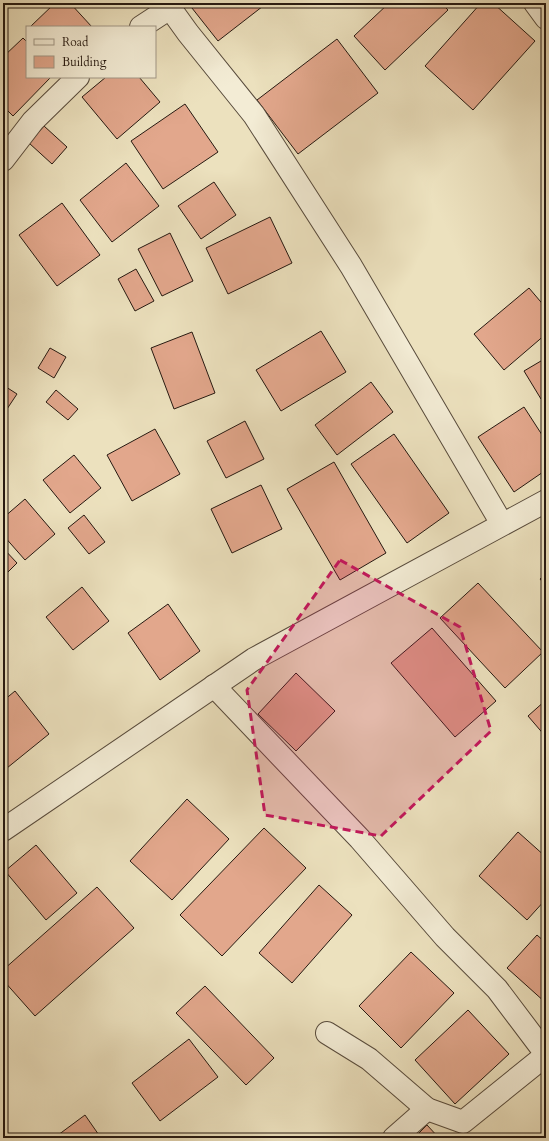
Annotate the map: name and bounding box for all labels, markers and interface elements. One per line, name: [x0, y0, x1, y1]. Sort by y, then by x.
legend: [26, 26, 156, 78]
text: Road: [62, 34, 89, 50]
text: Building: [62, 54, 107, 70]

